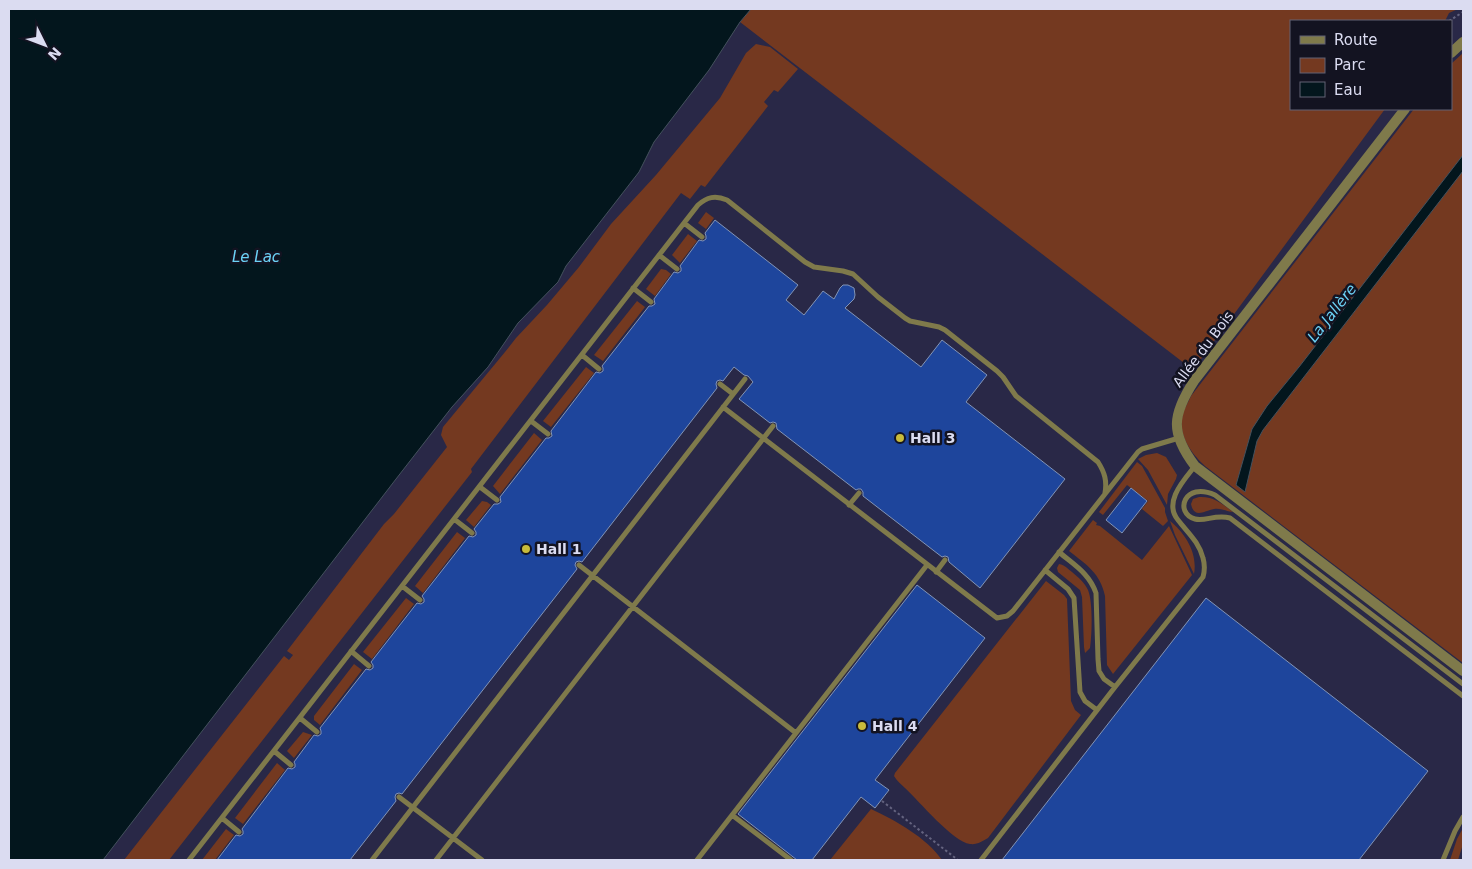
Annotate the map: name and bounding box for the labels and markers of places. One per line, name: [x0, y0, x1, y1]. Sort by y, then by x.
place label: Hall 3: [910, 430, 955, 446]
marker: Hall 3: [894, 432, 906, 444]
place label: Hall 1: [536, 541, 581, 557]
marker: Hall 1: [520, 543, 532, 555]
place label: Hall 4: [872, 718, 918, 734]
marker: Hall 4: [856, 720, 868, 732]

